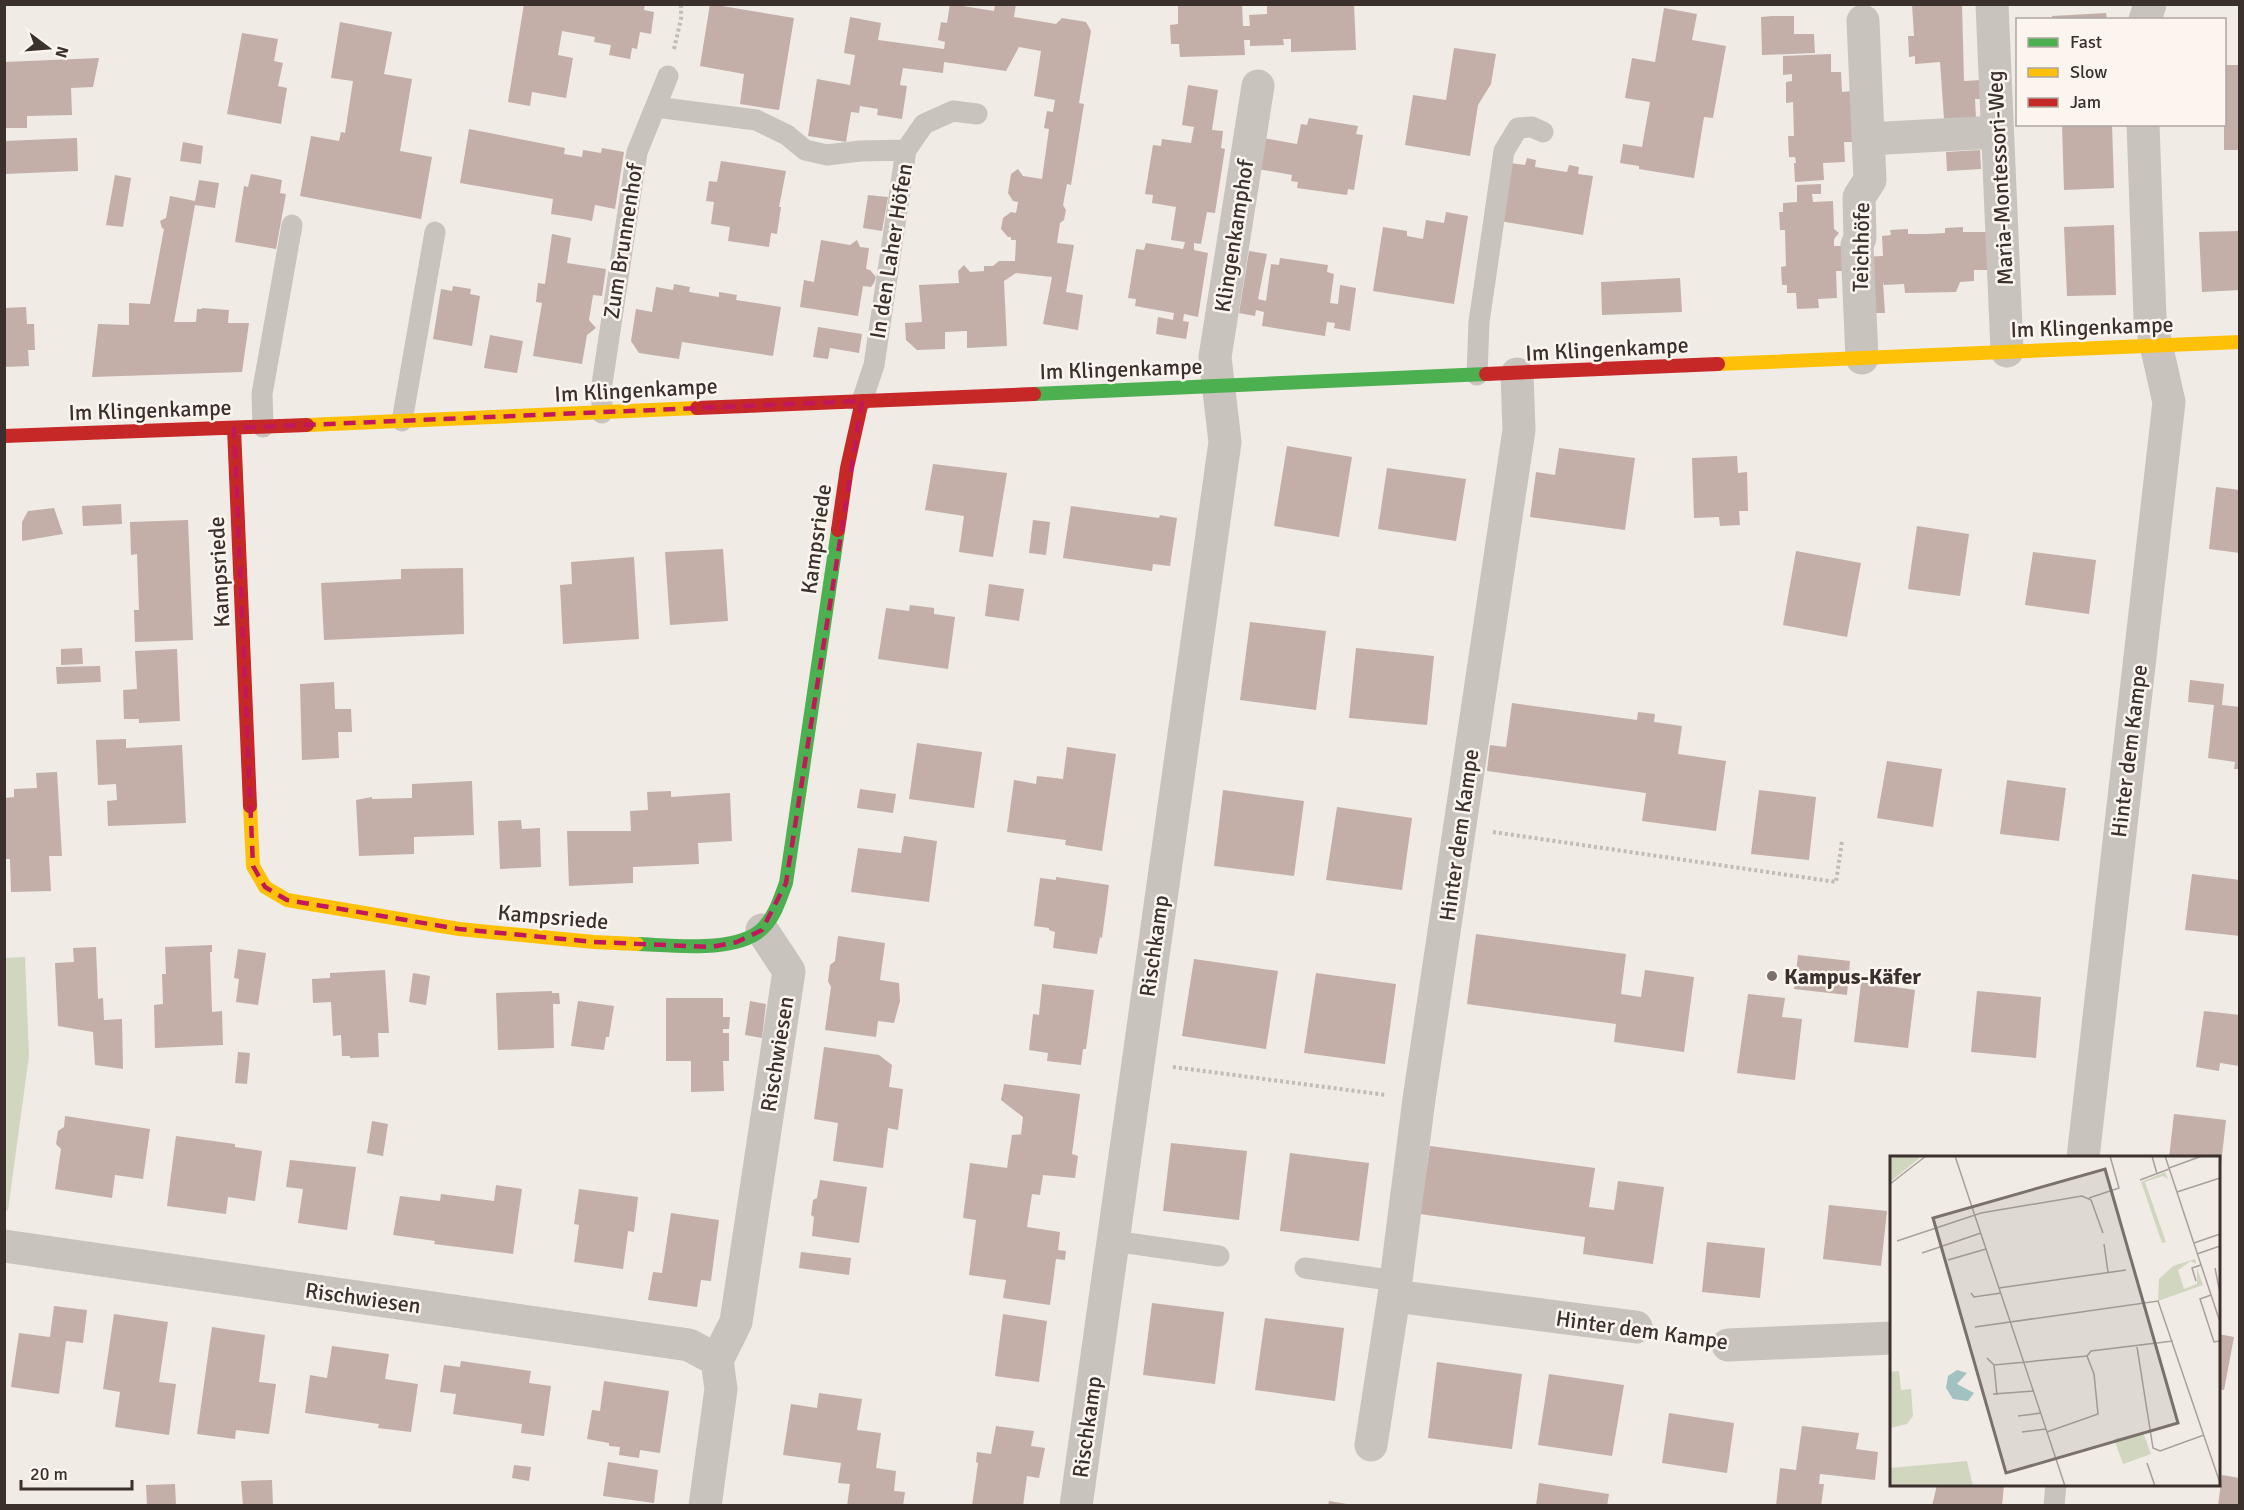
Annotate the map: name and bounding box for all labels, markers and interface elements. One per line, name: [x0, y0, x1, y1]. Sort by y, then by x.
north arrow: [18, 18, 78, 78]
legend: [2016, 18, 2226, 126]
text: Fast: [2070, 31, 2102, 53]
text: N: [50, 44, 73, 60]
text: Slow: [2070, 61, 2107, 83]
street label: Maria-Montessori-Weg: [1981, 70, 2019, 286]
text: Jam: [2070, 91, 2101, 113]
street label: Klingenkamphof: [1209, 156, 1260, 314]
street label: Zum Brunnenhof: [597, 160, 649, 321]
street label: In den Laher Höfen: [864, 161, 918, 341]
street label: Teichhöfe: [1847, 202, 1875, 292]
street label: Im Klingenkampe: [2010, 311, 2174, 343]
street label: Im Klingenkampe: [1525, 331, 1689, 367]
street label: Im Klingenkampe: [1039, 353, 1203, 385]
street label: Im Klingenkampe: [554, 372, 718, 408]
street label: Im Klingenkampe: [68, 394, 232, 426]
street label: Kampsriede: [795, 482, 837, 596]
street label: Kampsriede: [203, 516, 235, 628]
street label: Hinter dem Kampe: [2105, 663, 2153, 839]
street label: Hinter dem Kampe: [1434, 747, 1484, 923]
street label: Rischkamp: [1133, 893, 1175, 999]
street label: Kampsriede: [496, 899, 610, 935]
place label: Kampus-Käfer: [1784, 963, 1921, 990]
marker: Kampus-Käfer: [1765, 969, 1779, 983]
street label: Rischwiesen: [755, 994, 799, 1114]
inset map: [1890, 1156, 2220, 1486]
street label: Rischwiesen: [303, 1277, 423, 1319]
street label: Hinter dem Kampe: [1554, 1305, 1730, 1355]
street label: Rischkamp: [1066, 1374, 1108, 1480]
scale bar: [21, 1453, 132, 1491]
text: 20 m: [30, 1463, 68, 1485]

